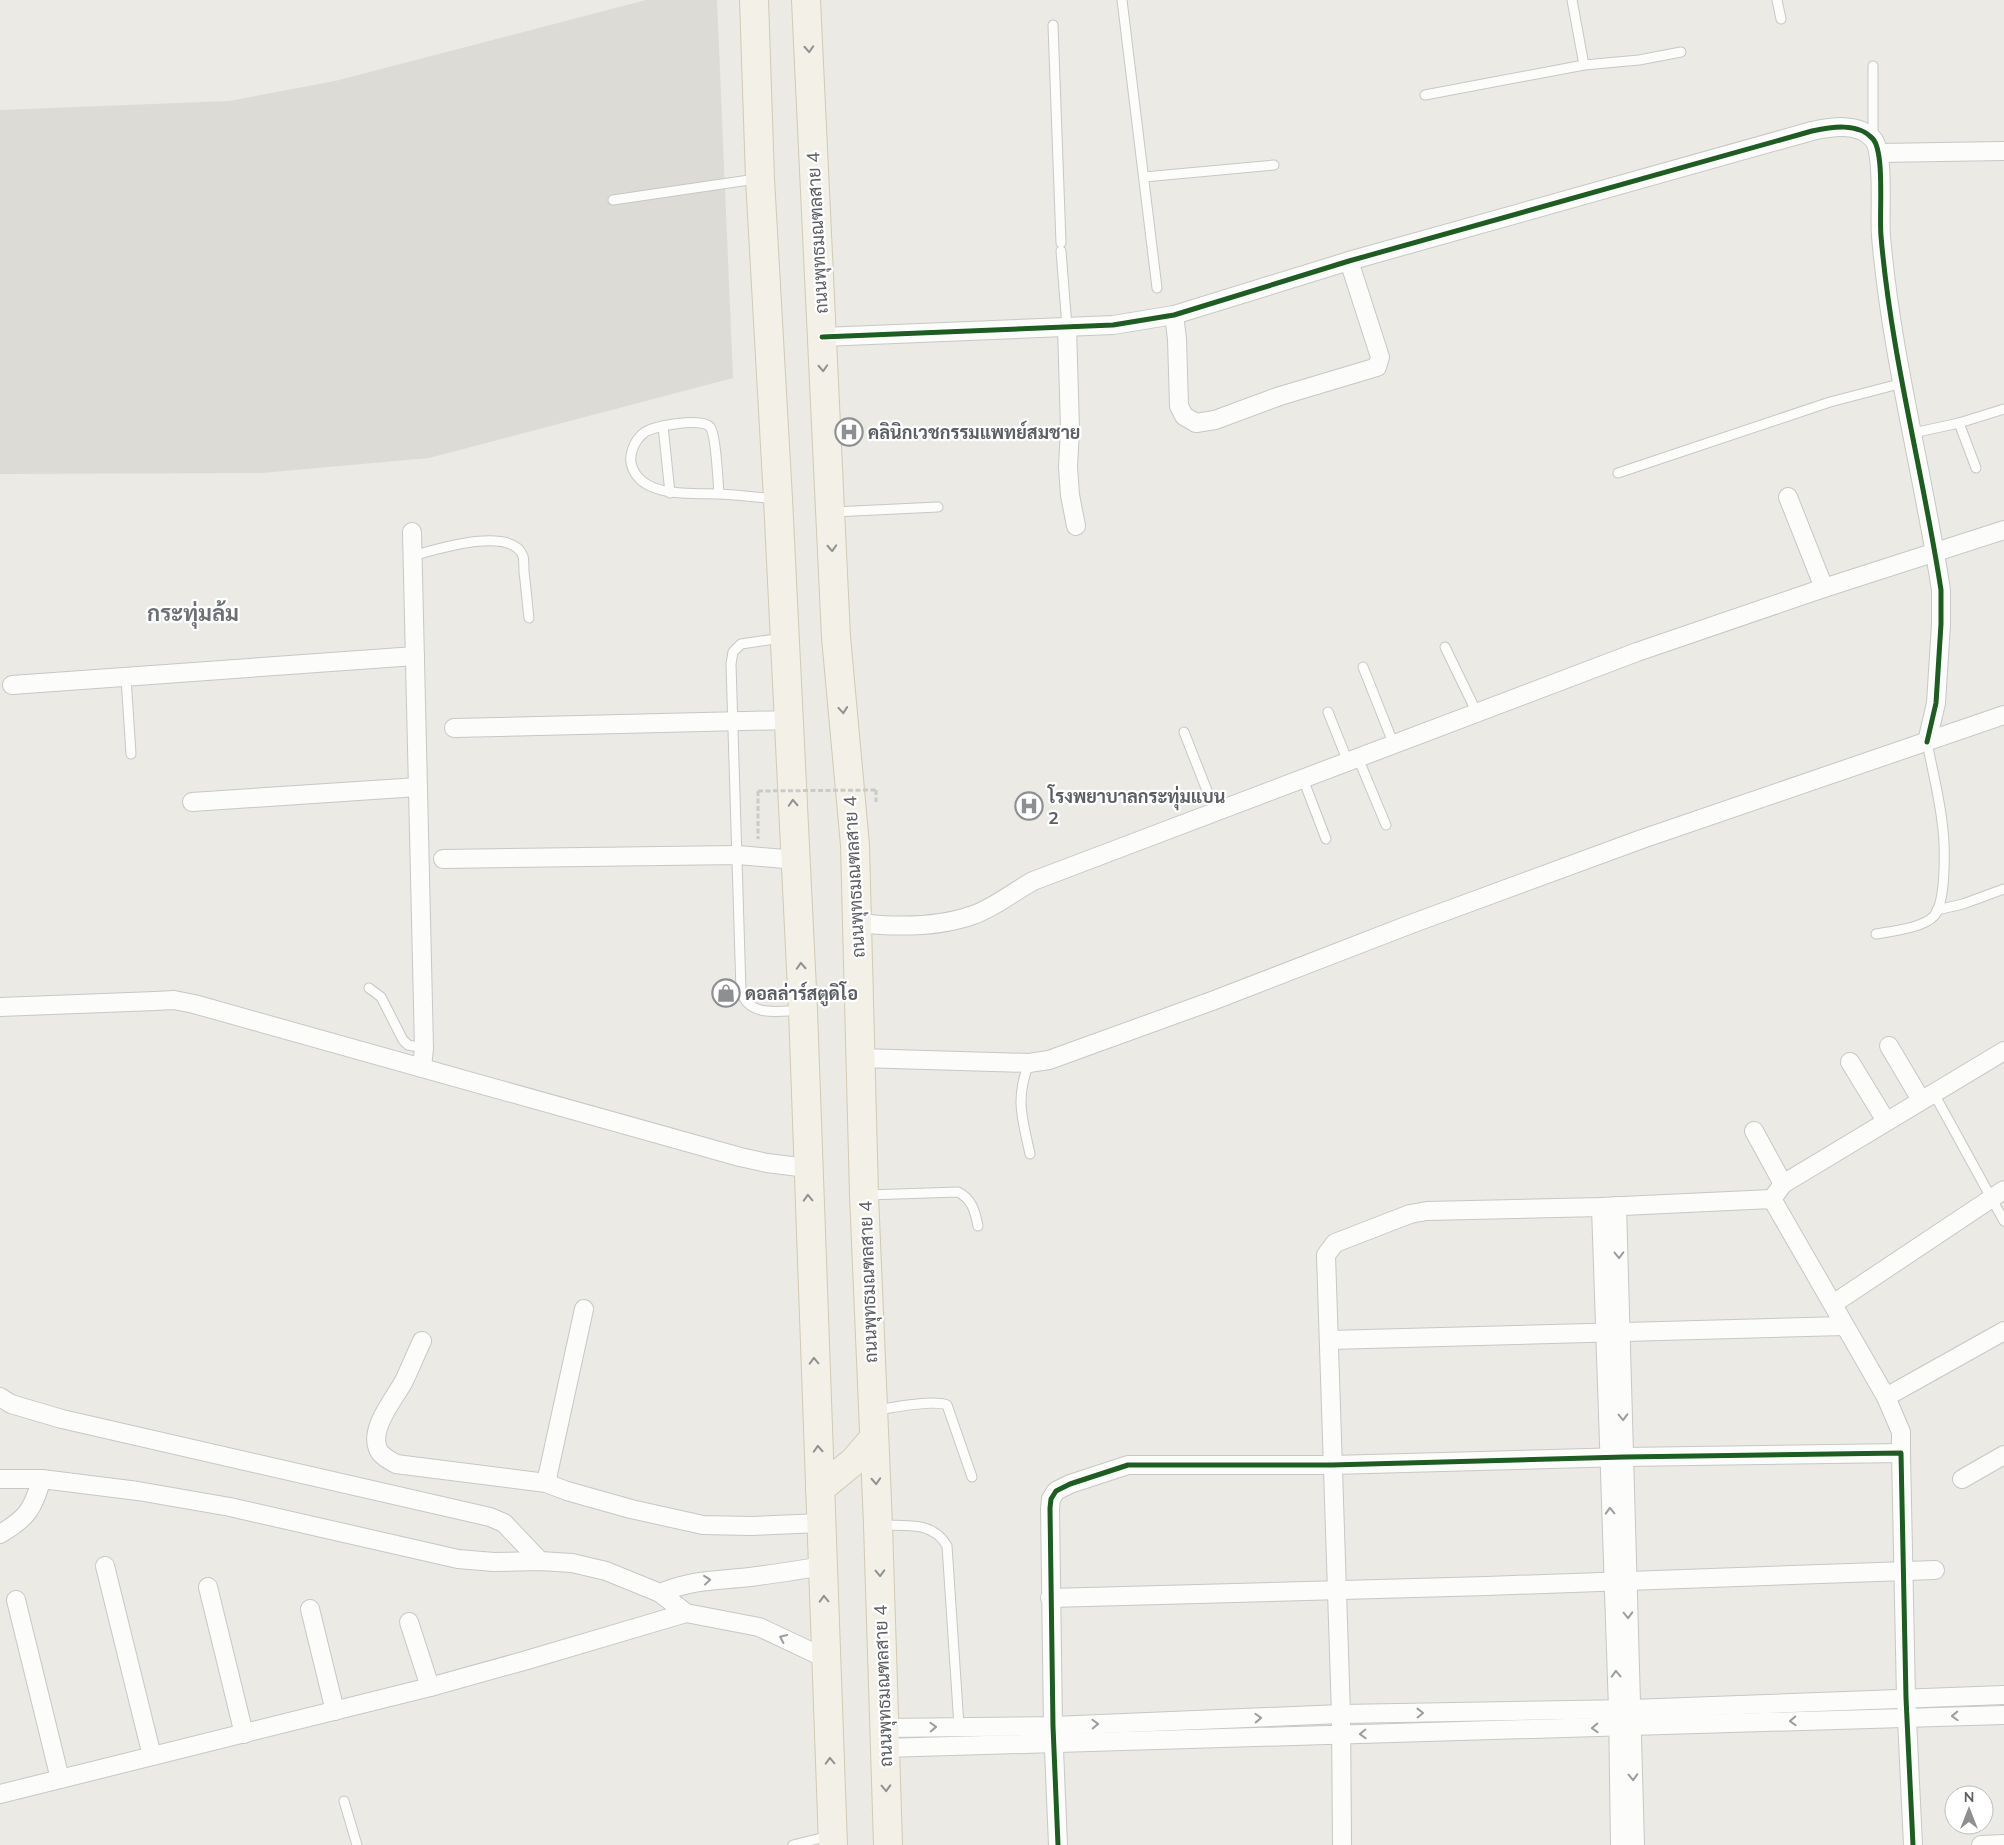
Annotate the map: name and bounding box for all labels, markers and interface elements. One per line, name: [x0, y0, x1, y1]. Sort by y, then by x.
one-way arrow: [803, 45, 814, 53]
street label: ถนนพุทธมณฑลสาย 4: [801, 151, 834, 315]
one-way arrow: [818, 365, 829, 373]
hospital icon: คลินิกเวชกรรมแพทย์สมชาย: [834, 417, 864, 447]
place label: คลินิกเวชกรรมแพทย์สมชาย: [868, 420, 1080, 444]
one-way arrow: [827, 544, 837, 552]
district label: กระทุ่มล้ม: [147, 599, 239, 629]
one-way arrow: [837, 707, 848, 715]
place label: โรงพยาบาลกระทุ่มแบน 2: [1047, 784, 1225, 829]
hospital icon: โรงพยาบาลกระทุ่มแบน 2: [1014, 791, 1044, 821]
street label: ถนนพุทธมณฑลสาย 4: [838, 795, 871, 959]
one-way arrow: [788, 799, 798, 807]
one-way arrow: [795, 962, 806, 970]
shop icon: ดอลล่าร์สตูดิโอ: [711, 978, 741, 1008]
place label: ดอลล่าร์สตูดิโอ: [745, 981, 858, 1007]
one-way arrow: [803, 1194, 814, 1202]
street label: ถนนพุทธมณฑลสาย 4: [854, 1200, 883, 1363]
one-way arrow: [1613, 1251, 1624, 1259]
one-way arrow: [809, 1356, 820, 1364]
one-way arrow: [1617, 1414, 1628, 1422]
one-way arrow: [813, 1445, 824, 1453]
one-way arrow: [871, 1478, 882, 1486]
one-way arrow: [1605, 1507, 1616, 1515]
one-way arrow: [874, 1570, 885, 1578]
one-way arrow: [703, 1575, 711, 1586]
one-way arrow: [819, 1595, 830, 1603]
street label: ถนนพุทธมณฑลสาย 4: [869, 1604, 898, 1767]
one-way arrow: [1623, 1611, 1634, 1619]
one-way arrow: [779, 1633, 788, 1644]
one-way arrow: [1611, 1670, 1622, 1678]
one-way arrow: [1417, 1708, 1425, 1718]
one-way arrow: [1951, 1711, 1959, 1722]
one-way arrow: [1254, 1712, 1262, 1723]
one-way arrow: [1789, 1716, 1797, 1727]
one-way arrow: [1092, 1719, 1100, 1730]
one-way arrow: [929, 1721, 937, 1732]
one-way arrow: [1591, 1722, 1599, 1733]
one-way arrow: [1359, 1729, 1366, 1739]
one-way arrow: [825, 1757, 835, 1765]
one-way arrow: [1628, 1774, 1638, 1782]
one-way arrow: [881, 1785, 891, 1793]
north arrow: [1944, 1785, 1994, 1835]
text: N: [1964, 1788, 1974, 1806]

